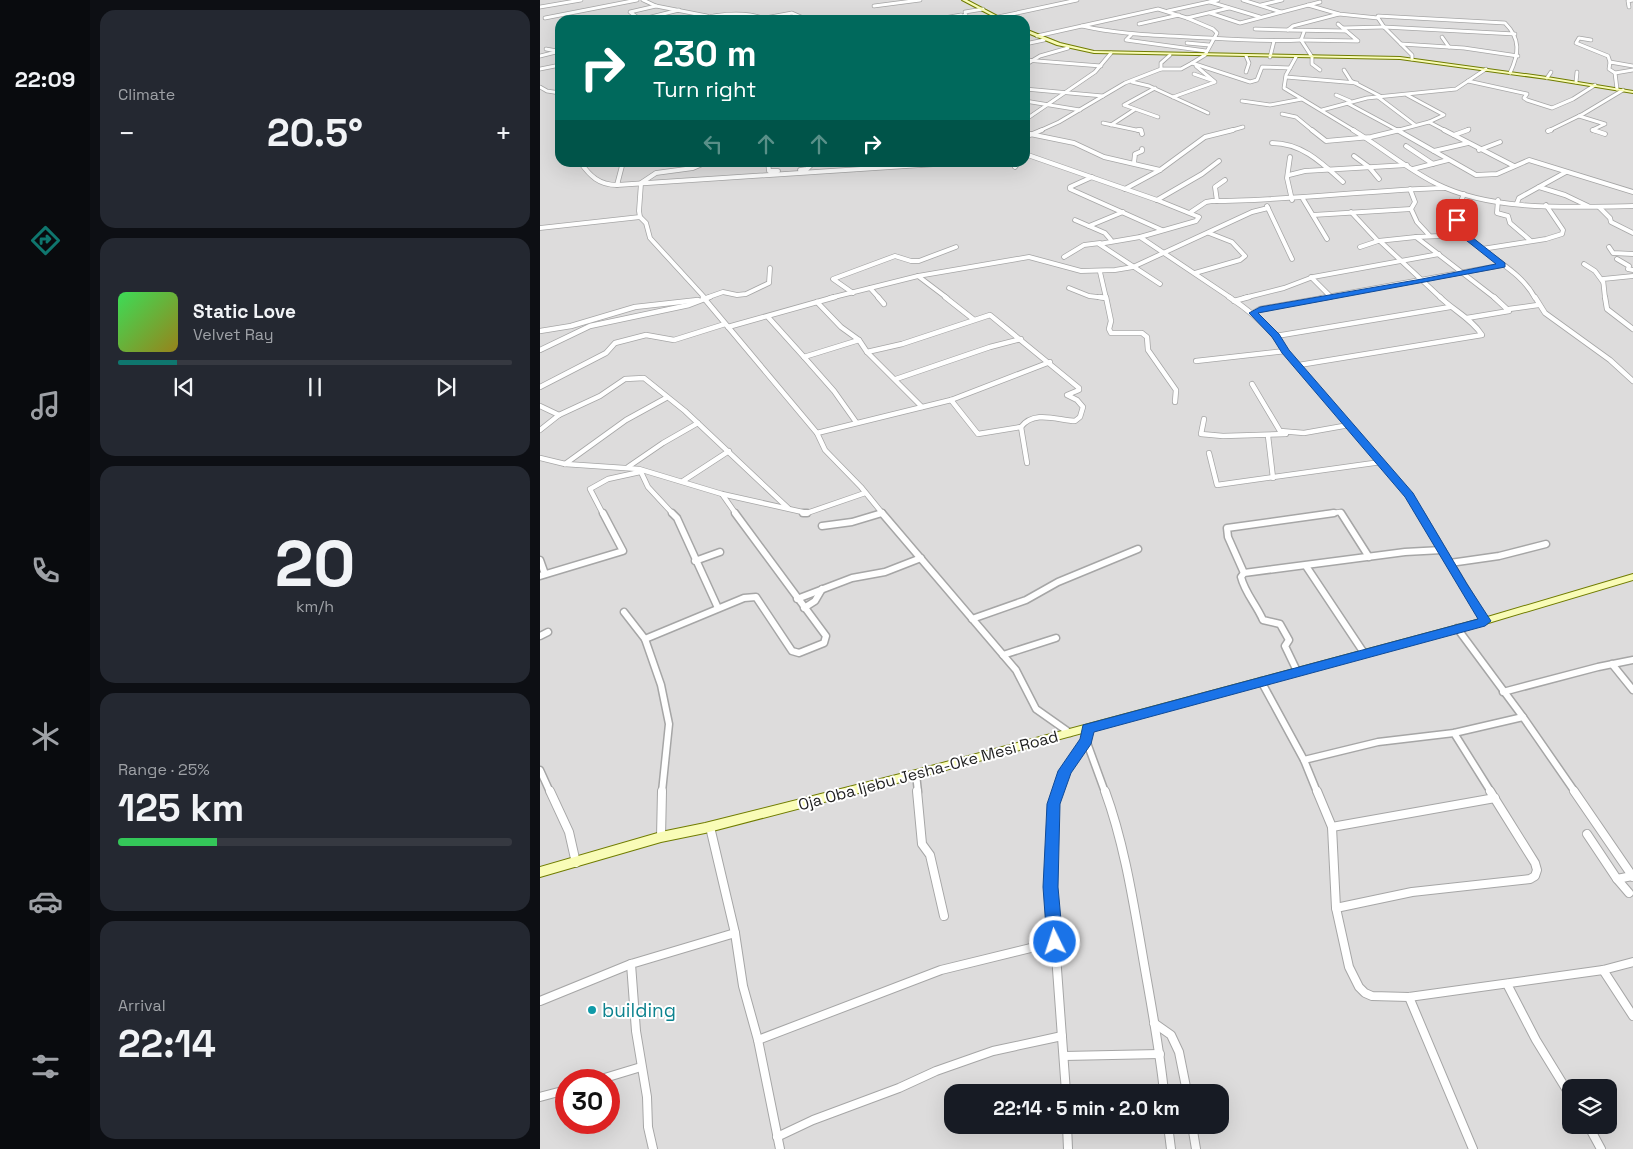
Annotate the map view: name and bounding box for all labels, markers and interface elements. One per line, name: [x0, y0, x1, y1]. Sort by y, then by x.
text: 230 m: [653, 32, 757, 76]
icon: right: [570, 35, 635, 100]
text: 22:09: [15, 65, 75, 93]
text: Turn right: [653, 75, 756, 103]
text: Climate: [118, 84, 175, 105]
text: 20.5°: [267, 109, 363, 157]
text: −: [118, 115, 135, 151]
text: +: [495, 115, 512, 151]
icon: left: [699, 130, 727, 158]
icon: ahead: [752, 130, 780, 158]
icon: ahead: [805, 130, 833, 158]
icon: right: [858, 130, 886, 158]
pin: [1436, 199, 1478, 241]
icon: arrive: [1443, 206, 1471, 234]
icon: directions: [28, 223, 63, 258]
text: Static Love: [193, 299, 296, 324]
text: Velvet Ray: [193, 324, 274, 345]
icon: previous: [170, 373, 198, 401]
icon: pause: [301, 373, 329, 401]
icon: next: [432, 373, 460, 401]
icon: music: [28, 388, 63, 423]
text: 20: [275, 522, 355, 605]
icon: phone: [28, 553, 63, 588]
text: km/h: [296, 596, 334, 617]
icon: climate: [28, 719, 63, 754]
street label: Oja Oba Ijebu Jesha-Oke Mesi Road: [796, 726, 1061, 815]
text: Range · 25%: [118, 759, 210, 780]
text: 125 km: [118, 784, 244, 832]
icon: car: [28, 884, 63, 919]
position arrow: [1028, 915, 1080, 967]
text: Arrival: [118, 995, 166, 1016]
place label: building: [602, 998, 676, 1023]
marker: building: [586, 1004, 598, 1016]
text: 22:14: [118, 1020, 216, 1068]
icon: filters: [28, 1049, 63, 1084]
speed limit sign: 30: [555, 1069, 620, 1134]
map controls: [1562, 1079, 1617, 1134]
button: layers: [1562, 1079, 1617, 1134]
text: 22:14 · 5 min · 2.0 km: [993, 1096, 1180, 1121]

